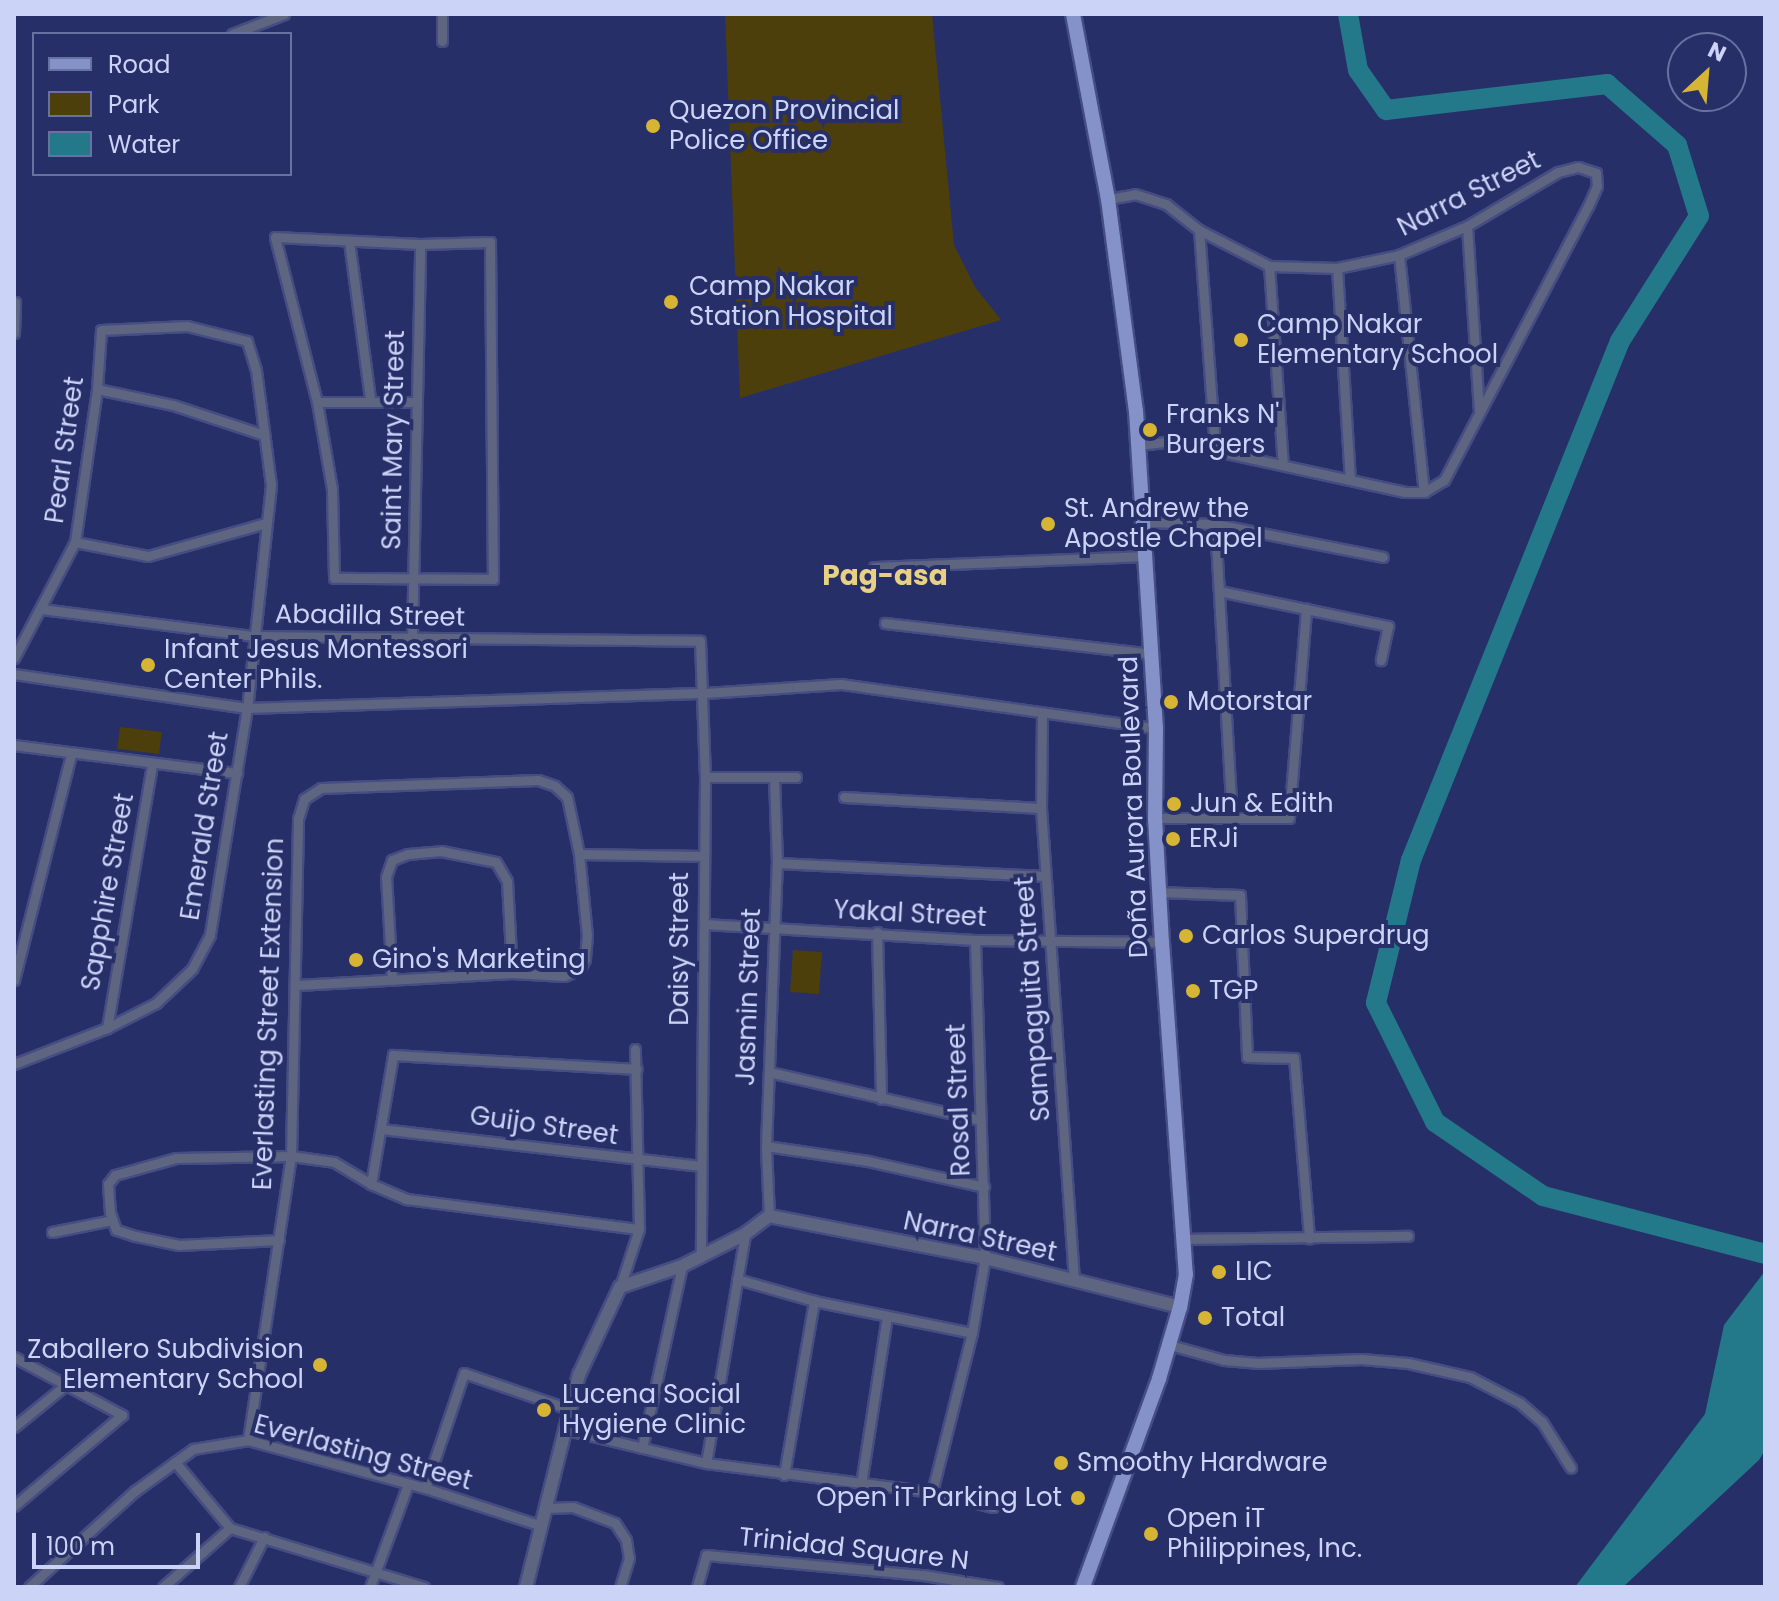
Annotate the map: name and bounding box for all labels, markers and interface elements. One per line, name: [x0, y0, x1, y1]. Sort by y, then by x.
legend: [32, 32, 292, 176]
north arrow: [1667, 32, 1747, 112]
text: N: [1703, 34, 1731, 69]
text: Road: [108, 48, 170, 81]
text: Park: [108, 88, 159, 121]
place label: Quezon Provincial Police Office: [669, 95, 899, 156]
marker: Quezon Provincial Police Office: [644, 117, 662, 135]
text: Water: [108, 128, 180, 161]
street label: Narra Street: [1392, 145, 1546, 243]
place label: Camp Nakar Station Hospital: [689, 271, 893, 332]
marker: Camp Nakar Station Hospital: [660, 291, 682, 313]
place label: Camp Nakar Elementary School: [1257, 309, 1498, 370]
street label: Saint Mary Street: [376, 330, 412, 550]
marker: Camp Nakar Elementary School: [1232, 331, 1250, 349]
street label: Pearl Street: [39, 375, 91, 525]
place label: Franks N' Burgers: [1166, 399, 1279, 460]
marker: Franks N' Burgers: [1141, 421, 1159, 439]
place label: St. Andrew the Apostle Chapel: [1064, 493, 1263, 554]
marker: St. Andrew the Apostle Chapel: [1039, 515, 1057, 533]
district label: Pag-asa: [822, 559, 948, 593]
street label: Abadilla Street: [275, 599, 465, 633]
place label: Infant Jesus Montessori Center Phils.: [164, 634, 468, 696]
marker: Infant Jesus Montessori Center Phils.: [139, 656, 157, 674]
street label: Doña Aurora Boulevard: [1113, 656, 1155, 958]
place label: Motorstar: [1187, 686, 1312, 718]
marker: Motorstar: [1162, 693, 1180, 711]
street label: Emerald Street: [175, 729, 235, 923]
place label: Jun & Edith: [1190, 788, 1334, 820]
street label: Sapphire Street: [75, 791, 141, 993]
marker: Jun & Edith: [1165, 795, 1183, 813]
place label: ERJi: [1189, 823, 1238, 855]
marker: ERJi: [1164, 830, 1182, 848]
street label: Everlasting Street Extension: [247, 837, 291, 1191]
street label: Daisy Street: [664, 872, 696, 1026]
street label: Sampaguita Street: [1009, 875, 1057, 1123]
street label: Yakal Street: [833, 894, 987, 934]
street label: Jasmin Street: [730, 908, 768, 1086]
place label: Carlos Superdrug: [1202, 920, 1430, 952]
marker: Carlos Superdrug: [1177, 927, 1195, 945]
place label: Gino's Marketing: [372, 944, 586, 976]
marker: Gino's Marketing: [347, 951, 365, 969]
place label: TGP: [1209, 975, 1258, 1007]
marker: TGP: [1184, 982, 1202, 1000]
street label: Rosal Street: [941, 1023, 977, 1177]
street label: Guijo Street: [468, 1100, 620, 1152]
street label: Narra Street: [901, 1206, 1059, 1268]
place label: LIC: [1235, 1256, 1273, 1288]
marker: LIC: [1210, 1263, 1228, 1281]
place label: Total: [1221, 1302, 1285, 1334]
marker: Total: [1196, 1309, 1214, 1327]
place label: Zaballero Subdivision Elementary School: [27, 1334, 304, 1396]
marker: Zaballero Subdivision Elementary School: [311, 1356, 329, 1374]
place label: Lucena Social Hygiene Clinic: [562, 1379, 746, 1440]
marker: Lucena Social Hygiene Clinic: [533, 1399, 555, 1421]
street label: Everlasting Street: [251, 1409, 475, 1497]
place label: Smoothy Hardware: [1077, 1447, 1328, 1479]
marker: Smoothy Hardware: [1052, 1454, 1070, 1472]
place label: Open iT Parking Lot: [816, 1482, 1062, 1514]
marker: Open iT Parking Lot: [1069, 1489, 1087, 1507]
place label: Open iT Philippines, Inc.: [1167, 1503, 1362, 1564]
scale bar: [36, 1517, 204, 1567]
street label: Trinidad Square N: [738, 1521, 970, 1577]
marker: Open iT Philippines, Inc.: [1142, 1525, 1160, 1543]
text: 100 m: [46, 1530, 115, 1563]

